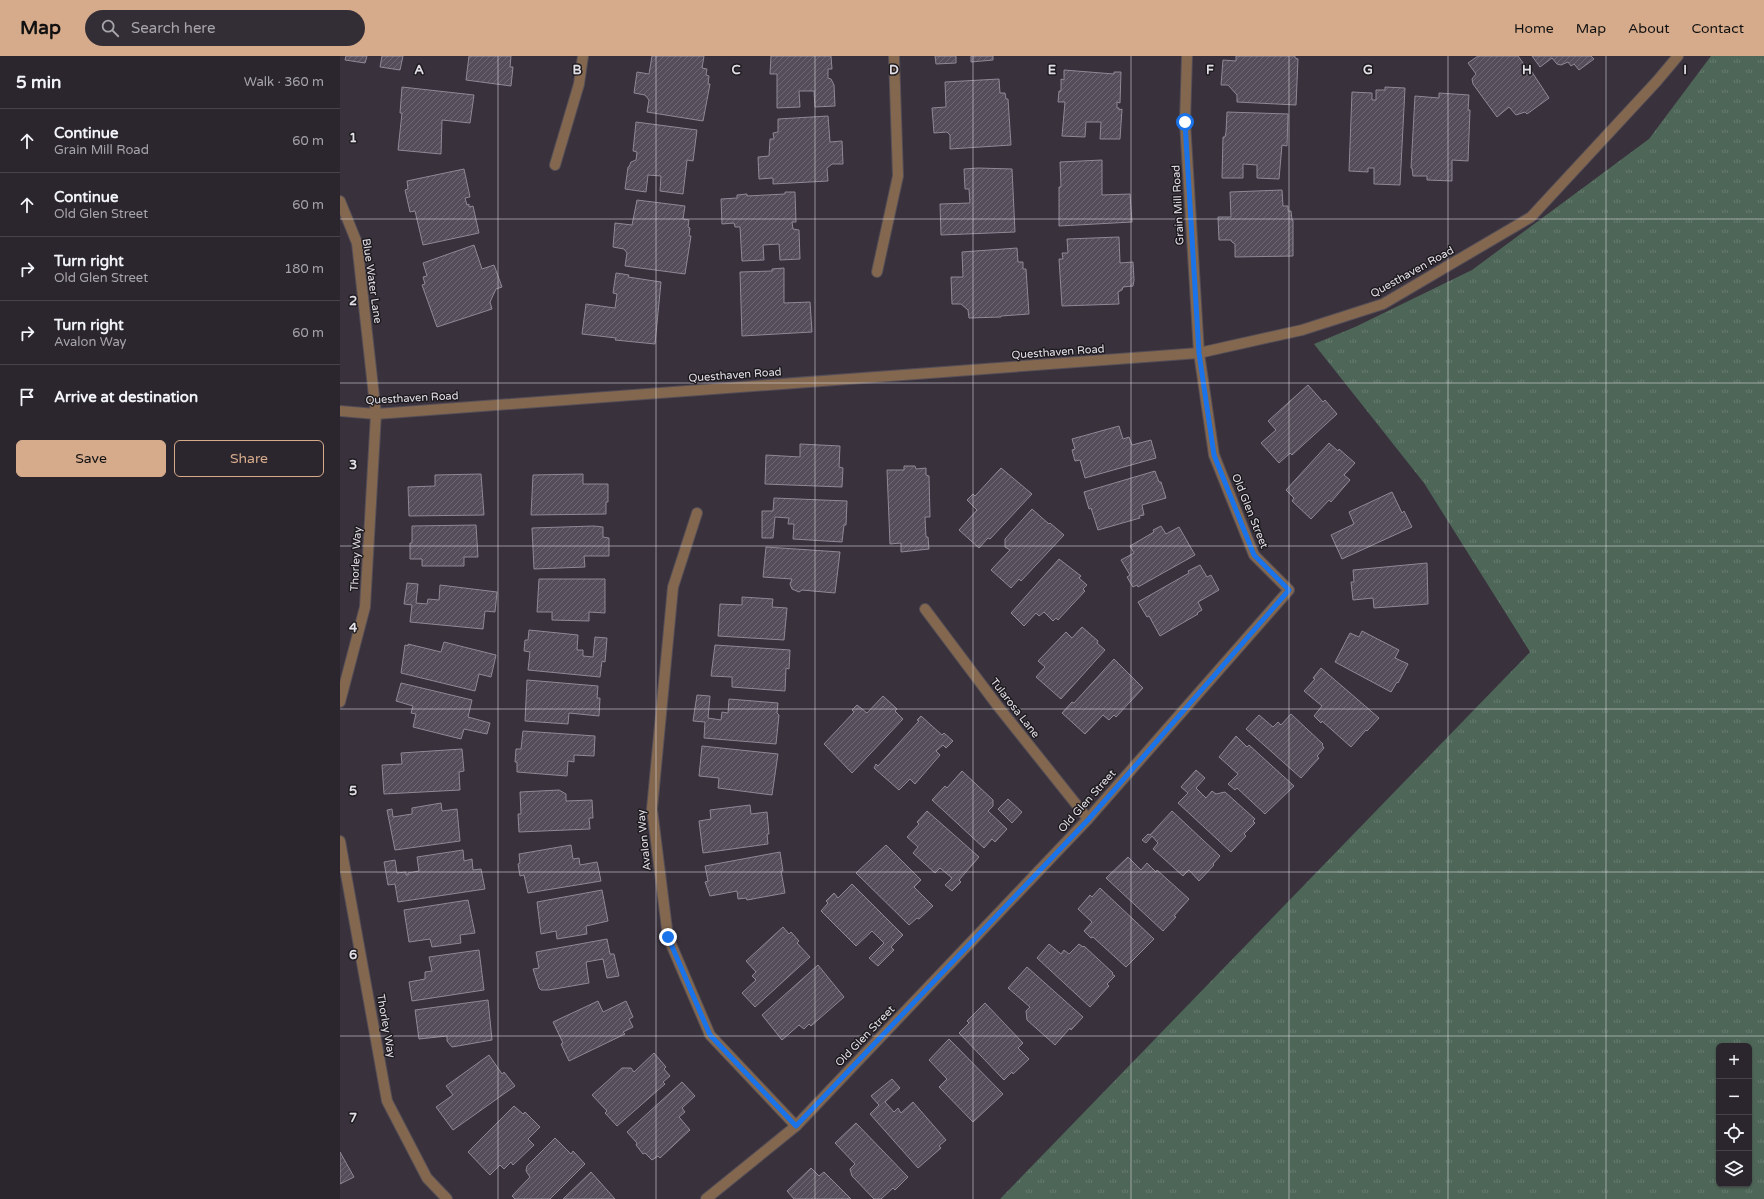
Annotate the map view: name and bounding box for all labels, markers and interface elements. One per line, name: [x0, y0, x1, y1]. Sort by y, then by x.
search box: [85, 10, 365, 46]
text: Map: [20, 17, 61, 39]
icon: search: [99, 17, 121, 39]
text: Search here: [131, 19, 215, 37]
text: Home: [1514, 20, 1554, 37]
text: Map: [1576, 20, 1606, 37]
text: About: [1628, 20, 1670, 37]
text: Contact: [1692, 20, 1744, 37]
text: A: [414, 62, 424, 78]
text: B: [572, 62, 582, 78]
text: C: [731, 62, 741, 78]
text: D: [889, 62, 899, 78]
text: E: [1048, 62, 1056, 78]
text: F: [1206, 62, 1214, 78]
text: G: [1363, 62, 1373, 78]
text: H: [1522, 62, 1532, 78]
text: I: [1683, 62, 1687, 78]
text: 5 min: [16, 72, 61, 93]
text: Walk · 360 m: [244, 74, 324, 90]
route start: [1176, 113, 1194, 131]
text: Continue: [54, 124, 118, 142]
icon: ahead: [16, 130, 38, 152]
text: 1: [349, 130, 357, 146]
text: 60 m: [292, 133, 324, 149]
text: Grain Mill Road: [54, 142, 149, 158]
street label: Grain Mill Road: [1169, 165, 1187, 245]
text: Continue: [54, 188, 118, 206]
icon: ahead: [16, 194, 38, 216]
text: 60 m: [292, 197, 324, 213]
text: Old Glen Street: [54, 206, 148, 222]
street label: Blue Water Lane: [360, 238, 384, 324]
street label: Questhaven Road: [1368, 244, 1456, 300]
text: Turn right: [54, 252, 124, 270]
icon: right: [16, 258, 38, 280]
text: 180 m: [284, 261, 324, 277]
text: Old Glen Street: [54, 270, 148, 286]
text: 2: [349, 293, 357, 309]
text: Turn right: [54, 316, 124, 334]
icon: right: [16, 322, 38, 344]
text: 60 m: [292, 325, 324, 341]
text: Avalon Way: [54, 334, 127, 350]
street label: Questhaven Road: [1011, 342, 1105, 362]
street label: Questhaven Road: [688, 365, 782, 385]
icon: arrive: [16, 386, 38, 408]
text: Arrive at destination: [54, 388, 198, 406]
street label: Questhaven Road: [365, 389, 459, 407]
button: Save: [16, 440, 166, 477]
button: Share: [174, 440, 324, 477]
text: 3: [349, 457, 357, 473]
street label: Old Glen Street: [1229, 472, 1271, 550]
street label: Thorley Way: [348, 526, 364, 592]
text: 4: [349, 620, 358, 636]
street label: Tularosa Lane: [988, 676, 1042, 740]
street label: Old Glen Street: [1056, 767, 1118, 835]
text: 5: [349, 783, 357, 799]
street label: Avalon Way: [634, 809, 654, 871]
route end: [659, 928, 677, 946]
text: 6: [349, 947, 357, 963]
street label: Thorley Way: [374, 993, 398, 1059]
street label: Old Glen Street: [833, 1003, 897, 1069]
map controls: [1716, 1043, 1752, 1187]
button: +: [1716, 1043, 1752, 1079]
button: −: [1716, 1079, 1752, 1115]
text: 7: [349, 1110, 357, 1126]
button: locate: [1716, 1115, 1752, 1151]
button: layers: [1716, 1151, 1752, 1187]

